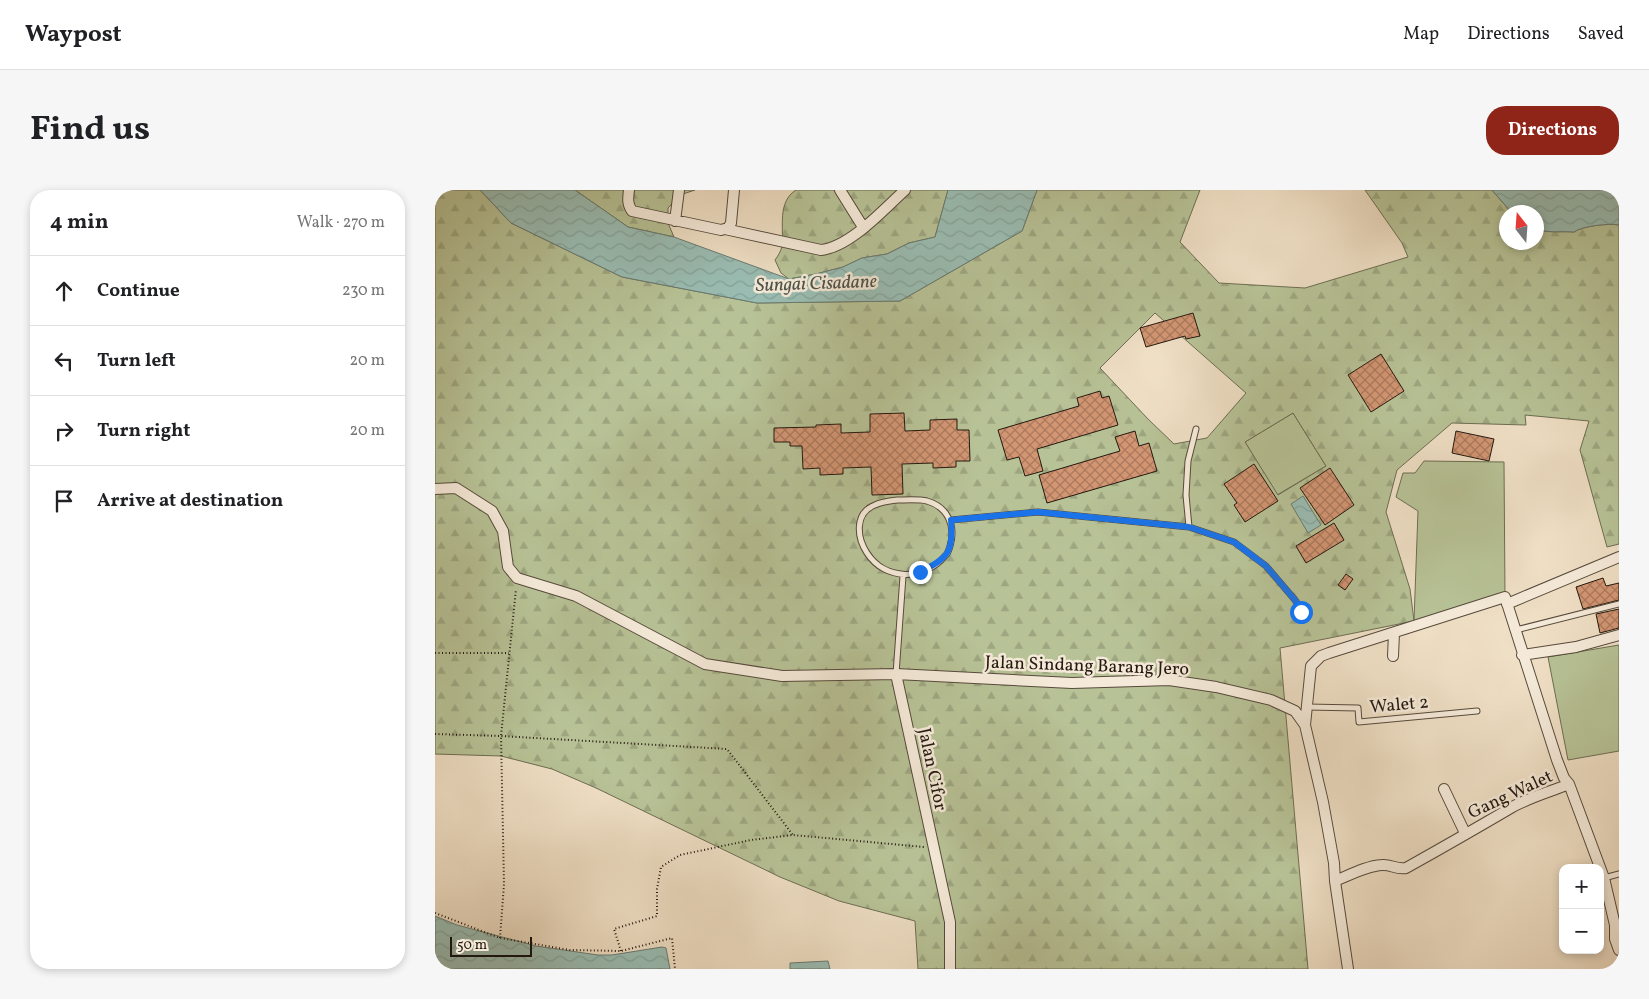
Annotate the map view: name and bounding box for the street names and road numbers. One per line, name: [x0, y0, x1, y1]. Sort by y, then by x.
street label: Jalan Sindang Barang Jero: [985, 650, 1189, 683]
street label: Walet 2: [1369, 690, 1430, 721]
street label: Jalan Cifor: [911, 726, 953, 813]
street label: Gang Walet: [1464, 765, 1557, 826]

